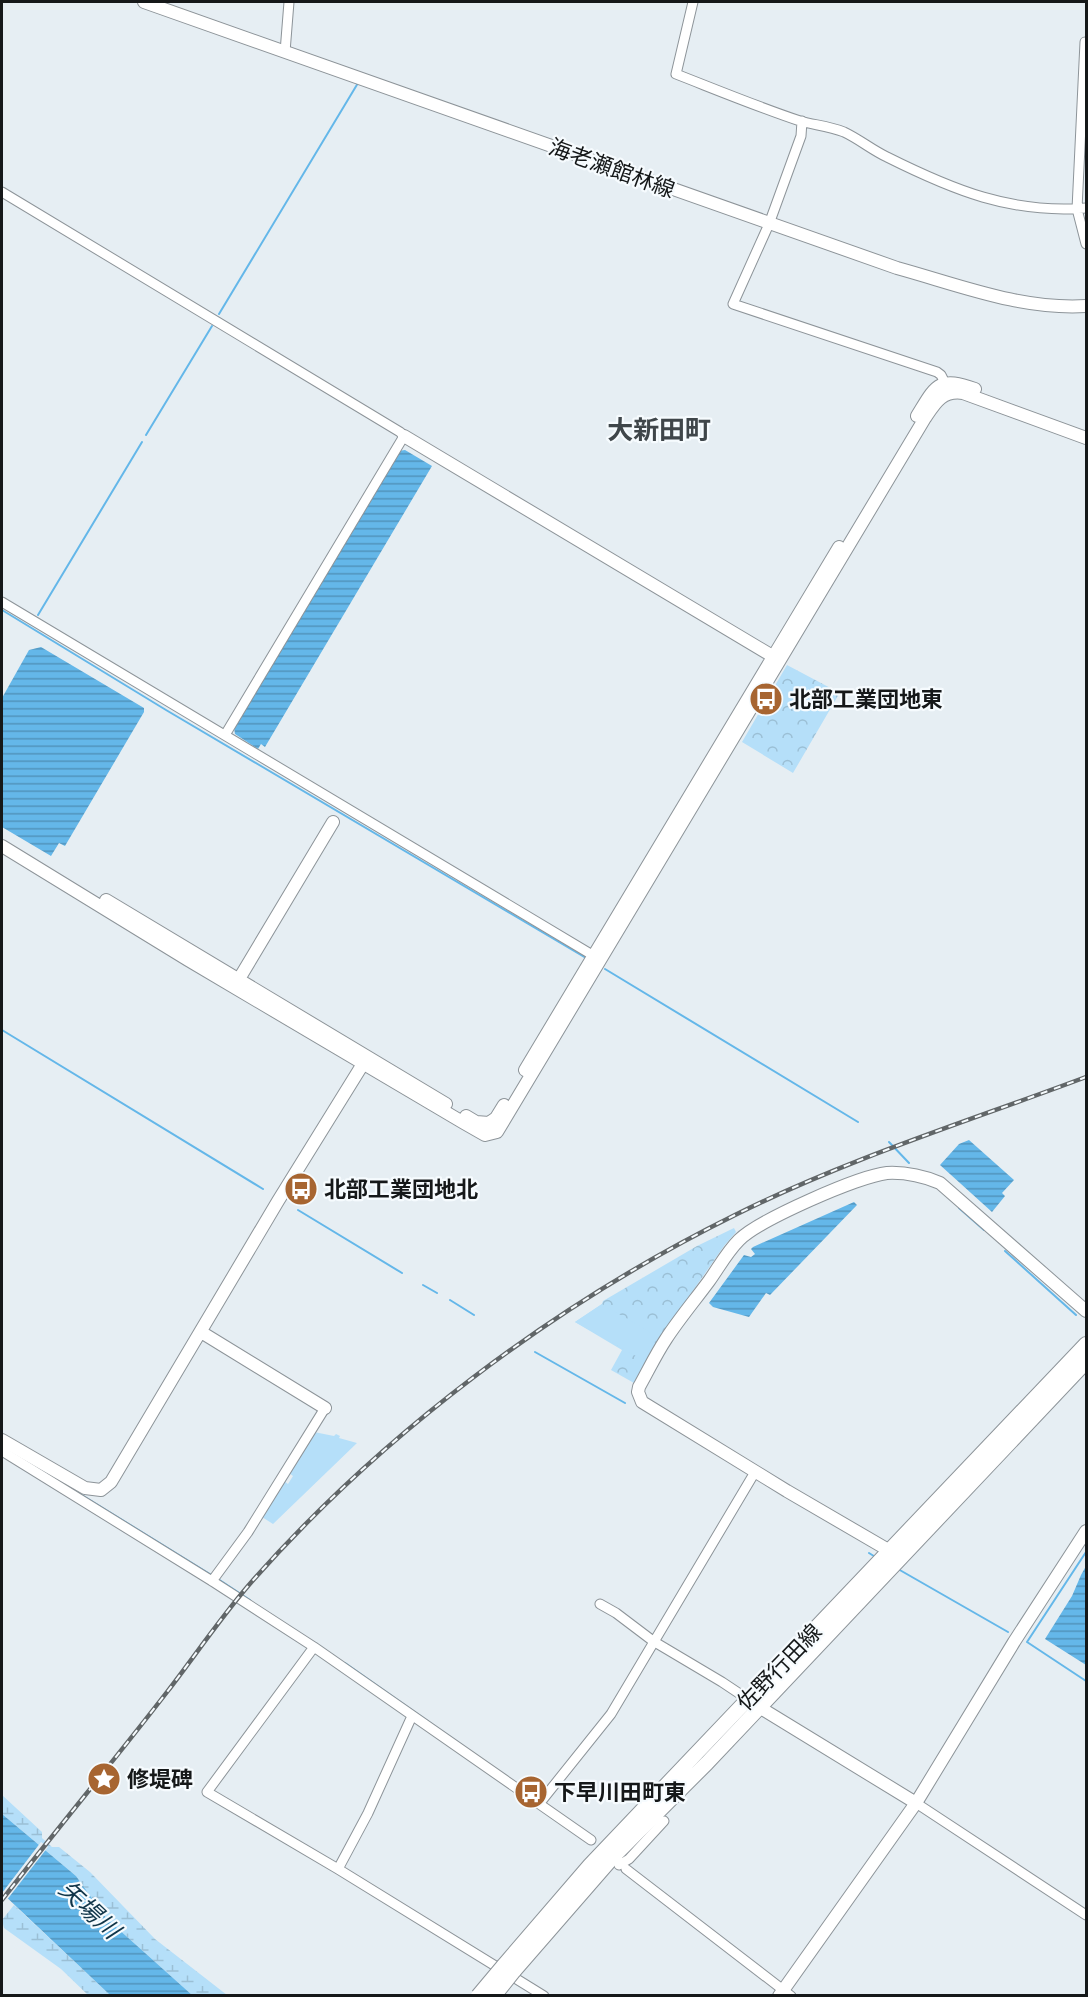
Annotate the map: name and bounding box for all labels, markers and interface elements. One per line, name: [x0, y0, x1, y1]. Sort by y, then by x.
street label: 海老瀬館林線: [544, 129, 680, 207]
district label: 大新田町: [607, 410, 711, 449]
bus stop icon: 北部工業団地東: [748, 681, 784, 717]
place label: 北部工業団地東: [789, 682, 943, 716]
bus stop icon: 北部工業団地北: [283, 1171, 319, 1207]
place label: 北部工業団地北: [324, 1172, 478, 1206]
street label: 佐野行田線: [729, 1616, 829, 1718]
place icon: 修堤碑: [86, 1761, 122, 1797]
place label: 修堤碑: [127, 1762, 193, 1796]
bus stop icon: 下早川田町東: [513, 1774, 549, 1810]
place label: 下早川田町東: [554, 1775, 686, 1809]
water label: 矢場川: [51, 1871, 131, 1949]

